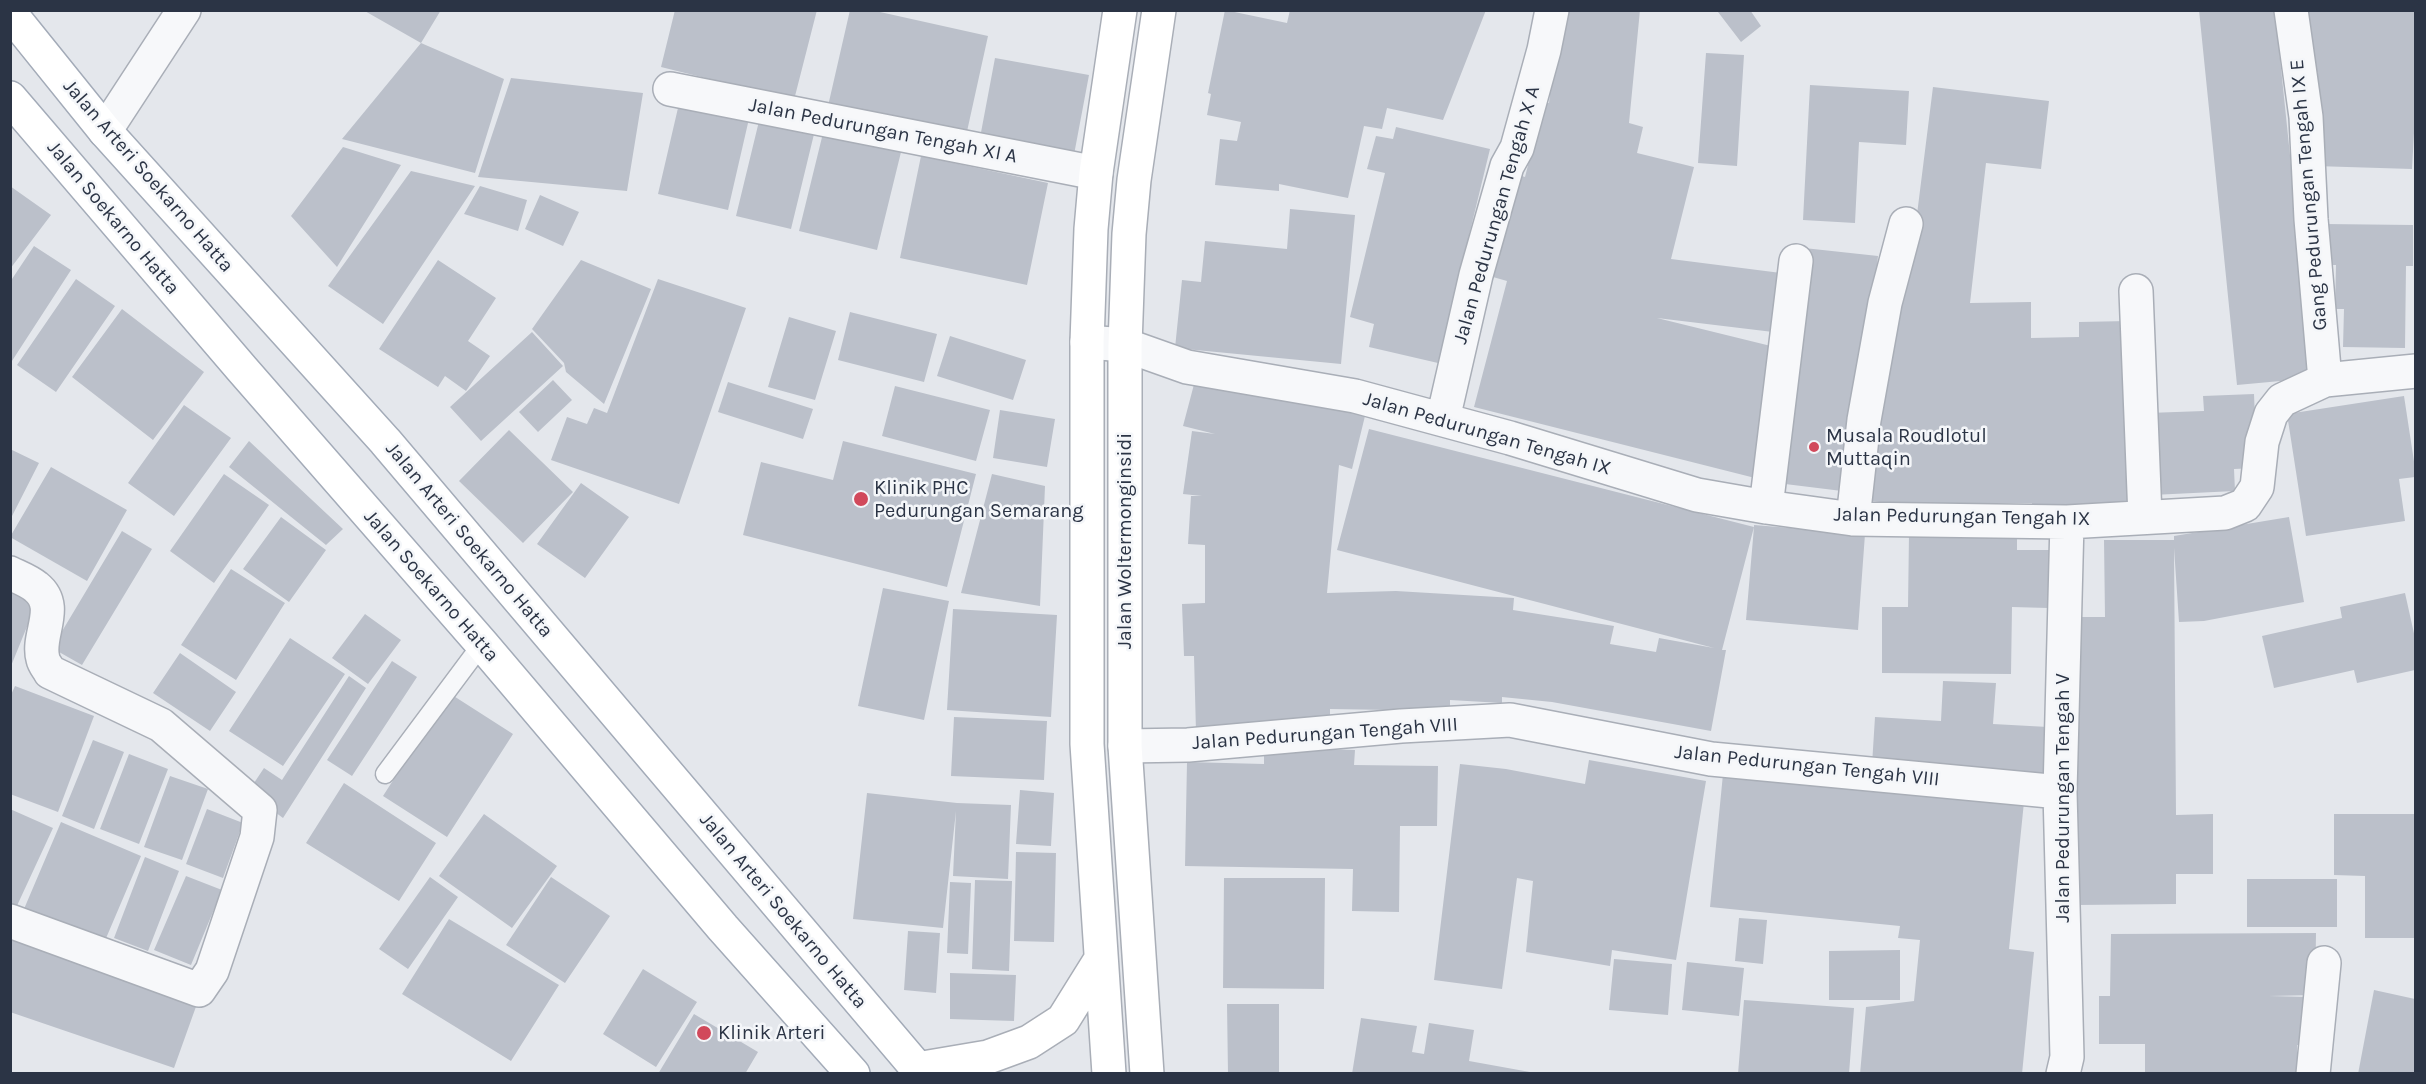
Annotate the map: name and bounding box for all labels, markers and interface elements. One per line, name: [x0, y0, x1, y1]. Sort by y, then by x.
street label: Gang Pedurungan Tengah IX E: [2285, 58, 2333, 332]
street label: Jalan Arteri Soekarno Hatta: [58, 75, 238, 277]
street label: Jalan Pedurungan Tengah X A: [1449, 83, 1545, 347]
street label: Jalan Pedurungan Tengah XI A: [747, 93, 1019, 169]
street label: Jalan Soekarno Hatta: [42, 136, 184, 300]
street label: Jalan Pedurungan Tengah IX: [1360, 387, 1614, 481]
place label: Musala Roudlotul Muttaqin: [1826, 424, 1987, 471]
street label: Jalan Woltermonginsidi: [1113, 433, 1137, 649]
street label: Jalan Arteri Soekarno Hatta: [380, 437, 558, 643]
marker: Musala Roudlotul Muttaqin: [1807, 440, 1821, 454]
place label: Klinik PHC Pedurungan Semarang: [874, 476, 1084, 523]
marker: Klinik PHC Pedurungan Semarang: [852, 490, 870, 508]
street label: Jalan Pedurungan Tengah IX: [1833, 503, 2091, 531]
street label: Jalan Soekarno Hatta: [358, 505, 504, 667]
street label: Jalan Pedurungan Tengah V: [2051, 673, 2075, 923]
street label: Jalan Pedurungan Tengah VIII: [1191, 713, 1459, 755]
street label: Jalan Pedurungan Tengah VIII: [1673, 740, 1941, 792]
street label: Jalan Arteri Soekarno Hatta: [694, 808, 872, 1014]
place label: Klinik Arteri: [718, 1021, 825, 1045]
marker: Klinik Arteri: [695, 1024, 713, 1042]

